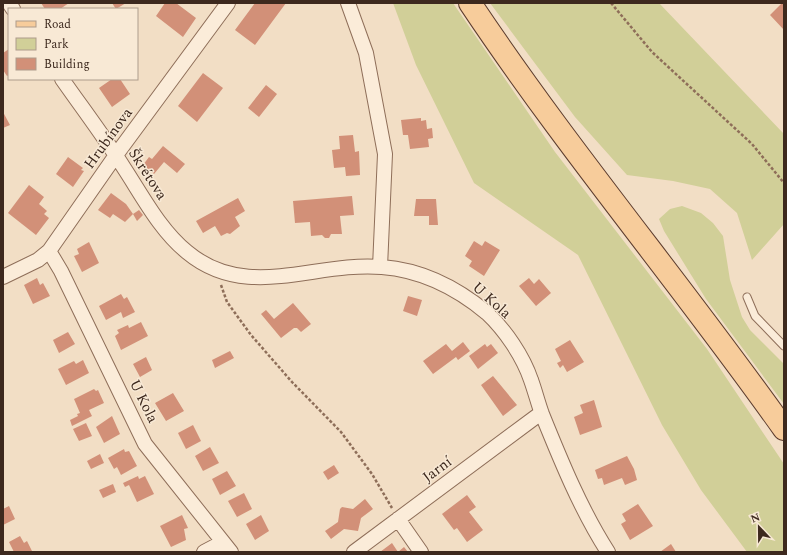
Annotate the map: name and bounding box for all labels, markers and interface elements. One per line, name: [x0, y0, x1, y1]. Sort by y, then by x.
legend: [8, 8, 138, 80]
text: Road: [44, 15, 71, 34]
text: Park: [44, 35, 69, 54]
text: Building: [44, 55, 90, 74]
street label: Hrubínova: [78, 102, 139, 174]
street label: Škrétova: [122, 144, 173, 205]
street label: U Kola: [467, 276, 517, 325]
street label: U Kola: [123, 375, 164, 428]
street label: Jarní: [418, 450, 458, 488]
north arrow: [739, 507, 779, 547]
text: N: [748, 509, 763, 528]

